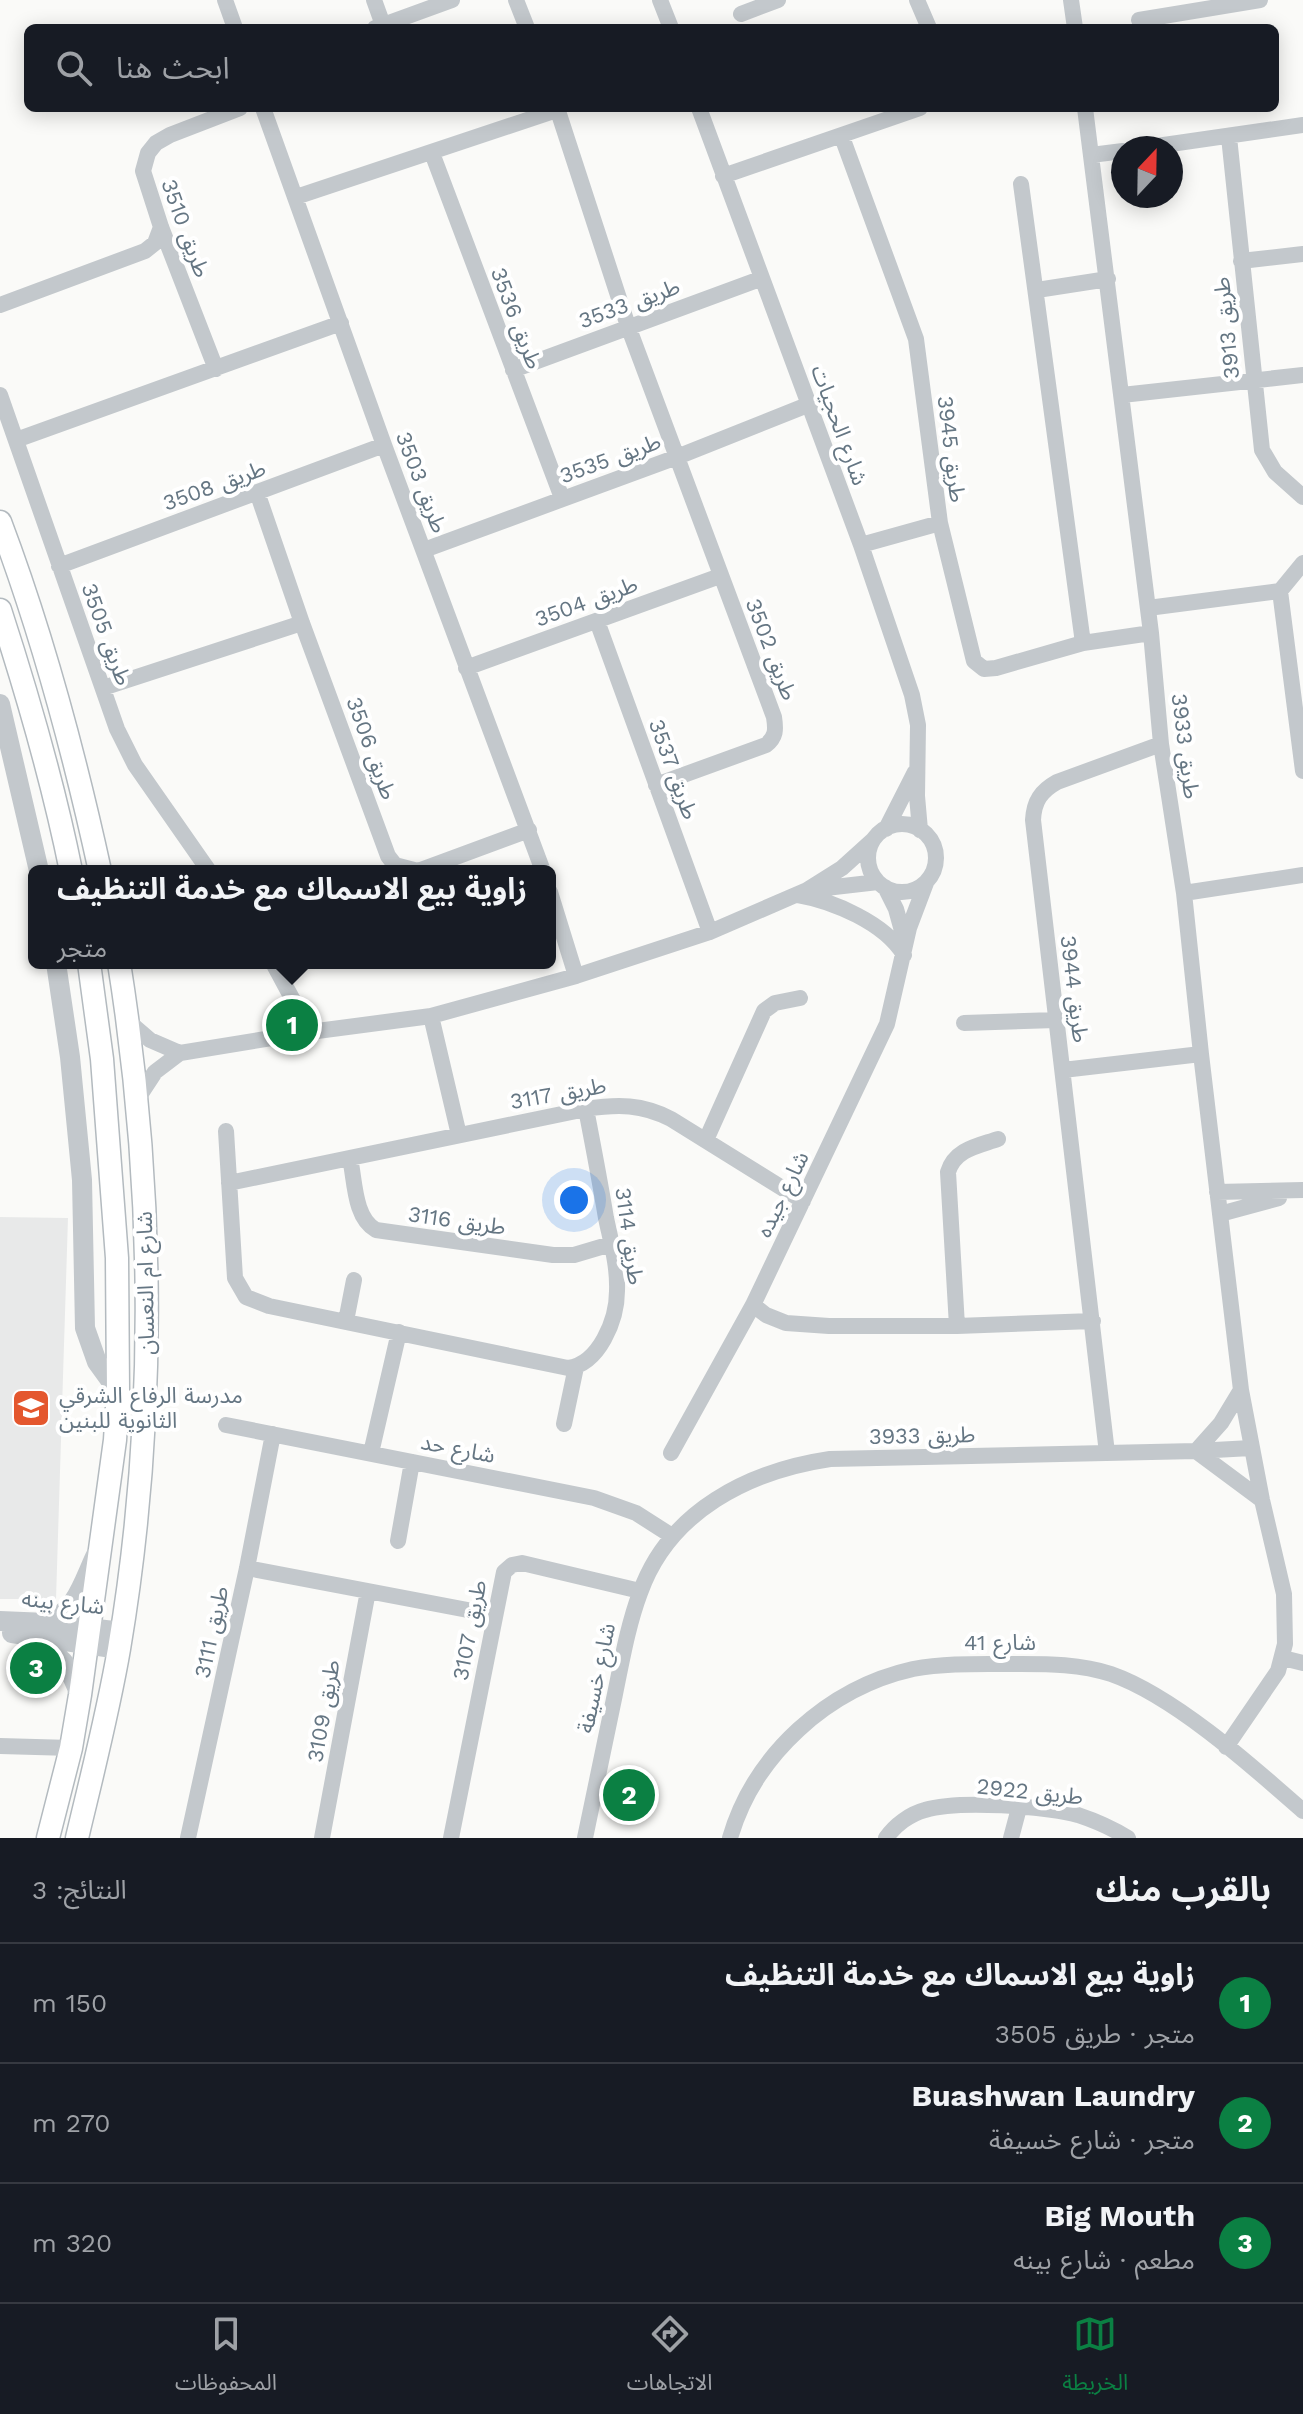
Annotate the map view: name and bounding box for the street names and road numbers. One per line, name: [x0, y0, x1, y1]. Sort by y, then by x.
street label: طريق 3510: [155, 176, 215, 281]
street label: طريق 3536: [485, 264, 547, 373]
street label: طريق 3533: [575, 274, 684, 334]
street label: طريق 3913: [1209, 276, 1245, 380]
street label: شارع الحجيات: [803, 362, 873, 490]
street label: طريق 3945: [932, 394, 970, 504]
street label: طريق 3503: [390, 428, 452, 537]
street label: طريق 3535: [556, 429, 665, 489]
street label: طريق 3508: [159, 455, 269, 517]
street label: طريق 3504: [531, 571, 641, 633]
street label: طريق 3505: [76, 580, 137, 689]
street label: طريق 3502: [740, 595, 802, 704]
street label: طريق 3933: [1166, 692, 1204, 801]
street label: طريق 3506: [340, 693, 402, 803]
street label: طريق 3537: [643, 716, 703, 823]
street label: طريق 3944: [1055, 934, 1093, 1044]
street label: طريق 3117: [508, 1073, 608, 1115]
street label: شارع جيده: [751, 1147, 817, 1243]
street label: طريق 3114: [609, 1186, 649, 1287]
street label: طريق 3116: [406, 1201, 507, 1241]
street label: شارع ام النعسان: [132, 1211, 163, 1355]
street label: طريق 3933: [869, 1422, 975, 1450]
street label: شارع حد: [418, 1429, 497, 1472]
street label: طريق 3107: [448, 1578, 492, 1683]
street label: طريق 3111: [190, 1584, 234, 1681]
street label: شارع بينه: [20, 1586, 105, 1623]
street label: شارع خسيفة: [573, 1621, 624, 1736]
street label: شارع 41: [964, 1630, 1036, 1659]
street label: طريق 3109: [302, 1658, 346, 1764]
street label: طريق 2922: [975, 1773, 1084, 1811]

